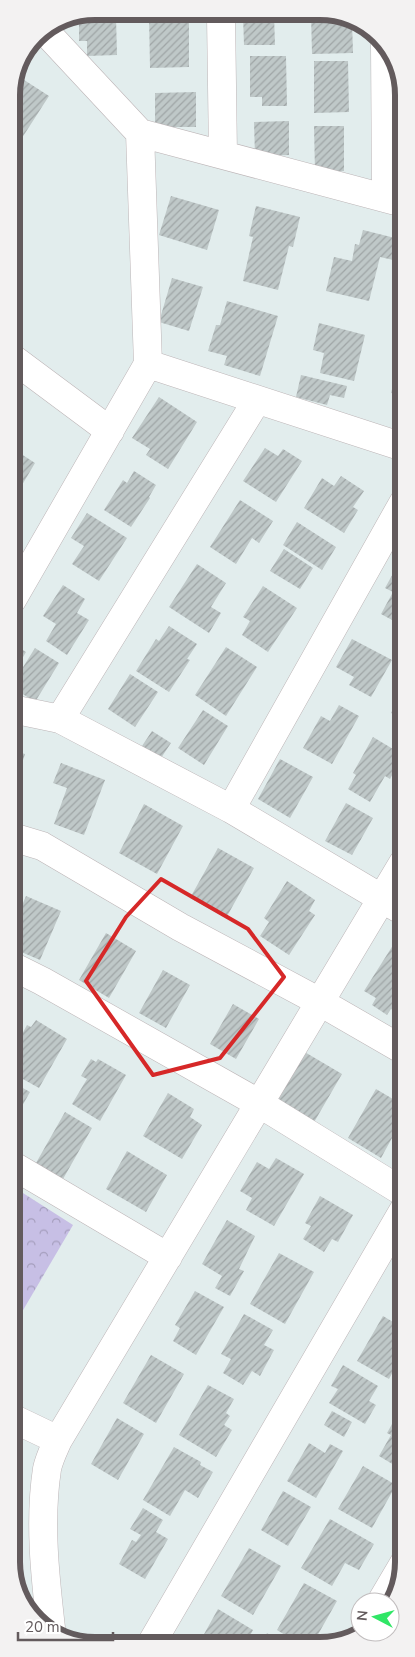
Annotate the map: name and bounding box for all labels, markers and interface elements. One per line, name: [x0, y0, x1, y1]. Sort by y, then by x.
north arrow: [350, 1592, 400, 1642]
text: N: [353, 1609, 373, 1622]
scale bar: [18, 1610, 112, 1642]
text: 20 m: [25, 1617, 60, 1637]

